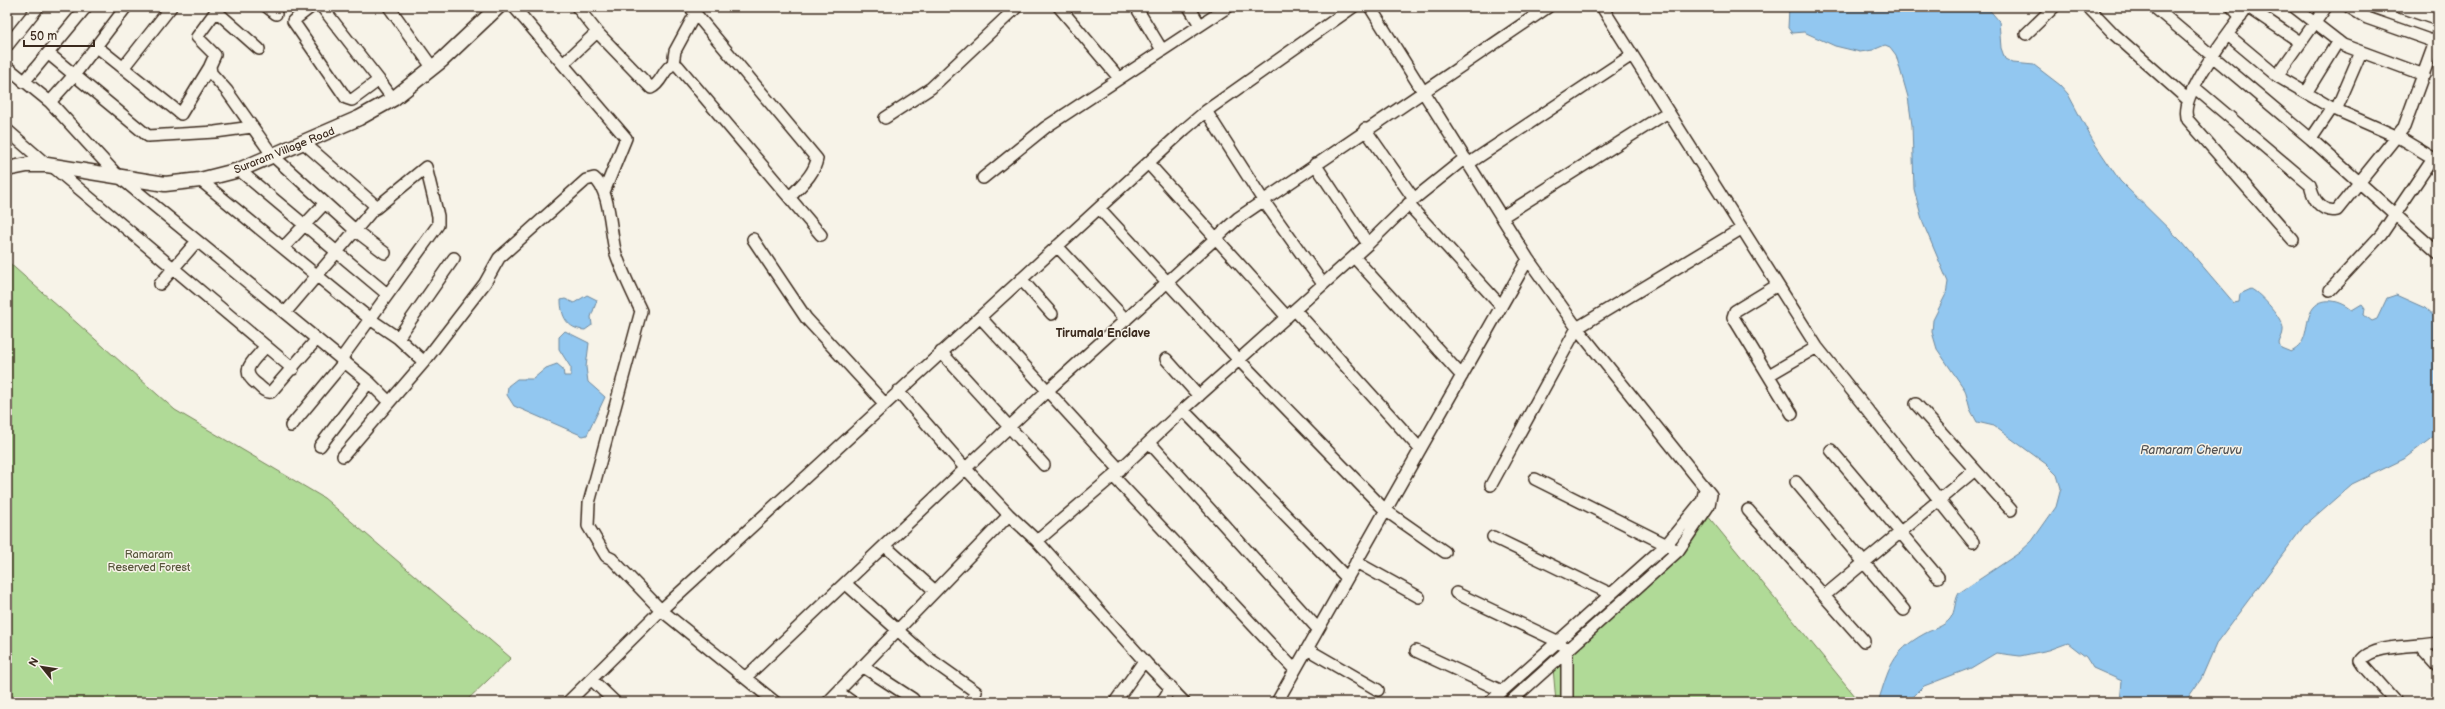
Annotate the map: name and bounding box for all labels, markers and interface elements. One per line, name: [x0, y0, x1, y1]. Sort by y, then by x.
scale bar: [24, 22, 94, 48]
text: 50 m: [30, 29, 57, 44]
street label: Suraram Village Road: [232, 124, 336, 177]
district label: Tirumala Enclave: [1056, 326, 1150, 341]
water label: Ramaram Cheruvu: [2140, 443, 2242, 458]
park label: Ramaram Reserved Forest: [108, 548, 191, 574]
north arrow: [22, 647, 62, 687]
text: N: [26, 655, 41, 669]

